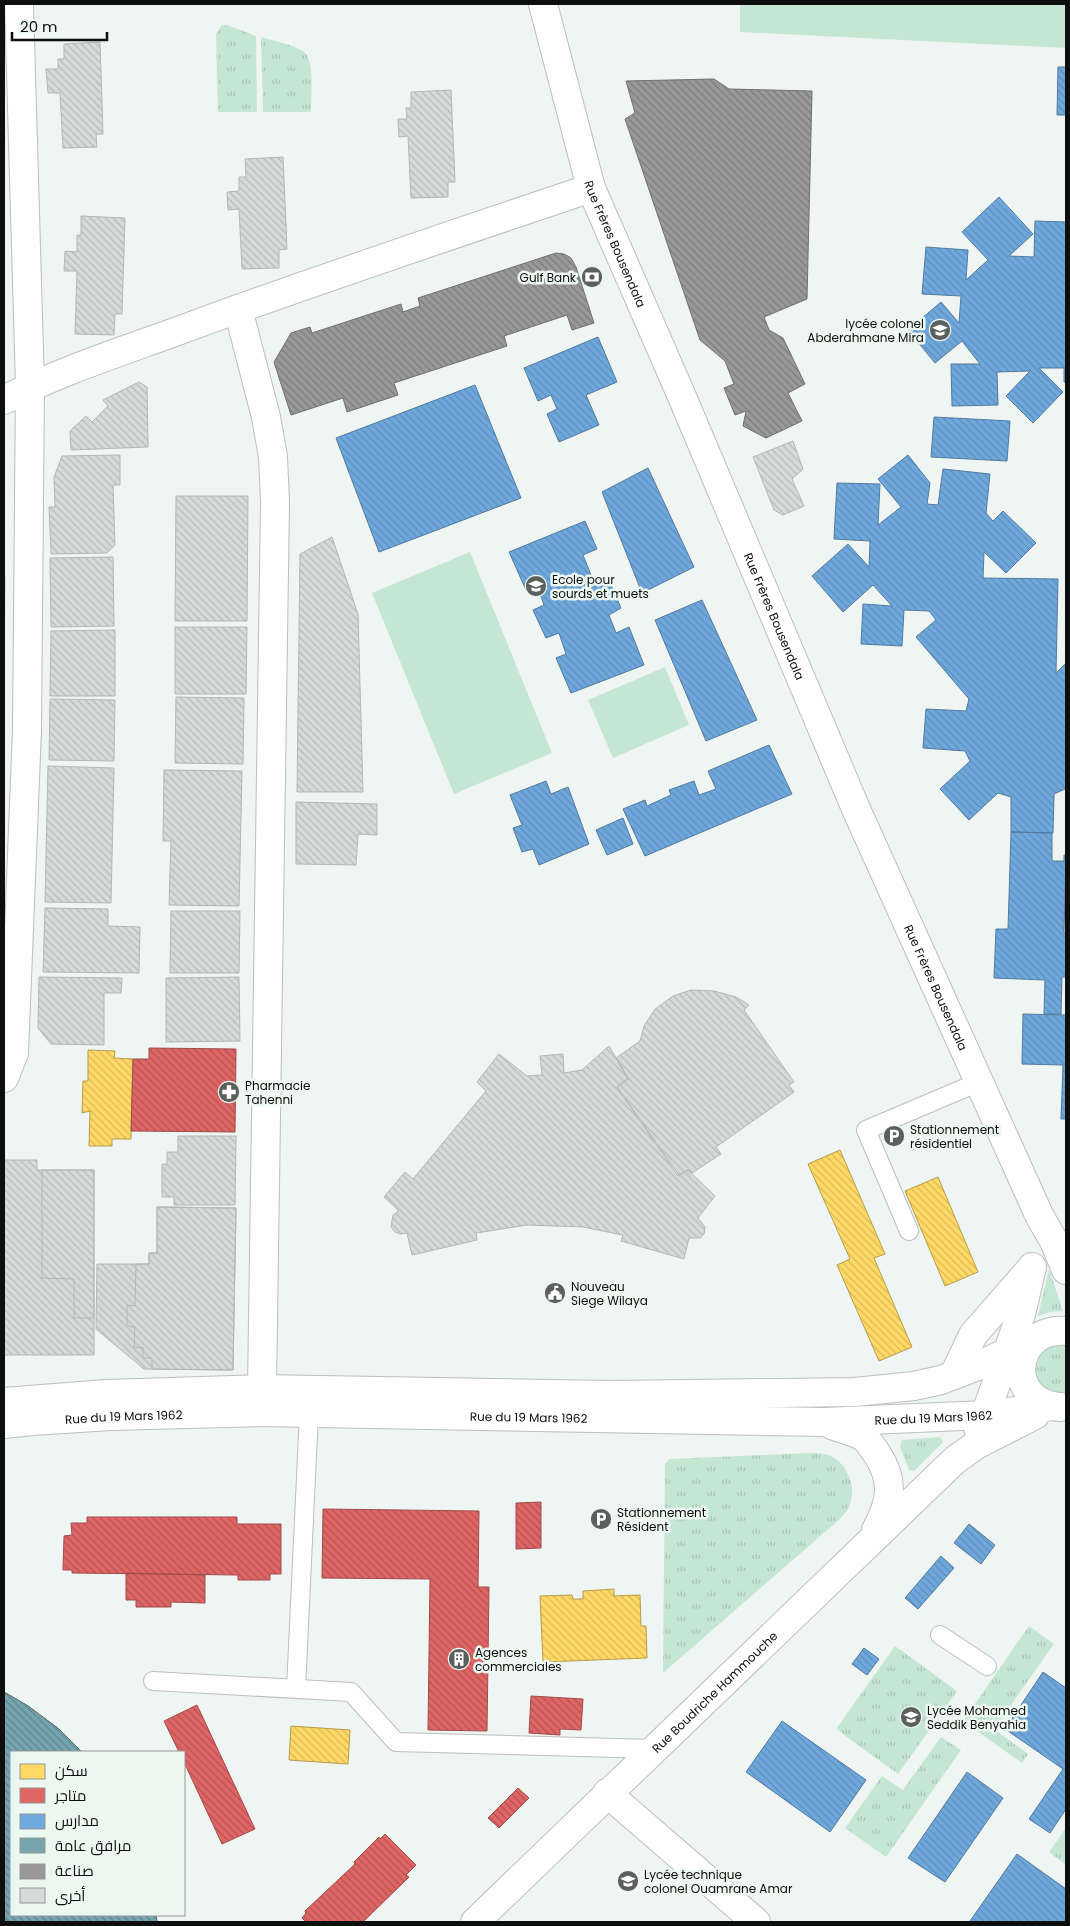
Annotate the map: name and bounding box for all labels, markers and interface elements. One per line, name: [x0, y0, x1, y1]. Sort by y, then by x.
scale bar: [12, 10, 108, 42]
text: 20 m: [20, 16, 58, 37]
street label: Rue Frères Bousendala: [581, 179, 650, 310]
bank icon: Gulf Bank: [580, 265, 604, 289]
place label: Gulf Bank: [520, 269, 577, 286]
place label: lycée colonel Abderahmane Mira: [807, 315, 924, 346]
school or university icon: lycée colonel Abderahmane Mira: [928, 318, 952, 342]
street label: Rue Frères Bousendala: [740, 550, 809, 682]
place label: Ecole pour sourds et muets: [552, 571, 649, 602]
school or university icon: Ecole pour sourds et muets: [524, 574, 548, 598]
street label: Rue Frères Bousendala: [901, 922, 972, 1053]
place label: Pharmacie Tahenni: [245, 1077, 310, 1108]
pharmacy icon: Pharmacie Tahenni: [217, 1080, 241, 1104]
place label: Stationnement résidentiel: [910, 1121, 999, 1152]
parking icon: Stationnement résidentiel: [882, 1124, 906, 1148]
place label: Nouveau Siege Wilaya: [571, 1278, 648, 1309]
public building icon: Nouveau Siege Wilaya: [543, 1281, 567, 1305]
street label: Rue du 19 Mars 1962: [64, 1406, 183, 1427]
street label: Rue du 19 Mars 1962: [874, 1406, 993, 1428]
street label: Rue du 19 Mars 1962: [470, 1407, 588, 1426]
place label: Stationnement Résident: [617, 1504, 706, 1535]
parking icon: Stationnement Résident: [589, 1507, 613, 1531]
street label: Rue Boudriche Hammouche: [648, 1627, 781, 1756]
place label: Agences commerciales: [475, 1644, 562, 1675]
building icon: Agences commerciales: [447, 1647, 471, 1671]
place label: Lycée Mohamed Seddik Benyahia: [927, 1702, 1026, 1733]
school or university icon: Lycée Mohamed Seddik Benyahia: [899, 1705, 923, 1729]
legend: [10, 1751, 185, 1916]
text: سكن: [55, 1760, 88, 1781]
text: متاجر: [54, 1785, 86, 1806]
text: مدارس: [55, 1810, 99, 1831]
text: مرافق عامة: [55, 1835, 131, 1856]
text: صناعة: [55, 1860, 94, 1881]
place label: Lycée technique colonel Ouamrane Amar: [644, 1866, 793, 1897]
school or university icon: Lycée technique colonel Ouamrane Amar: [616, 1869, 640, 1893]
text: أخرى: [55, 1885, 85, 1906]

